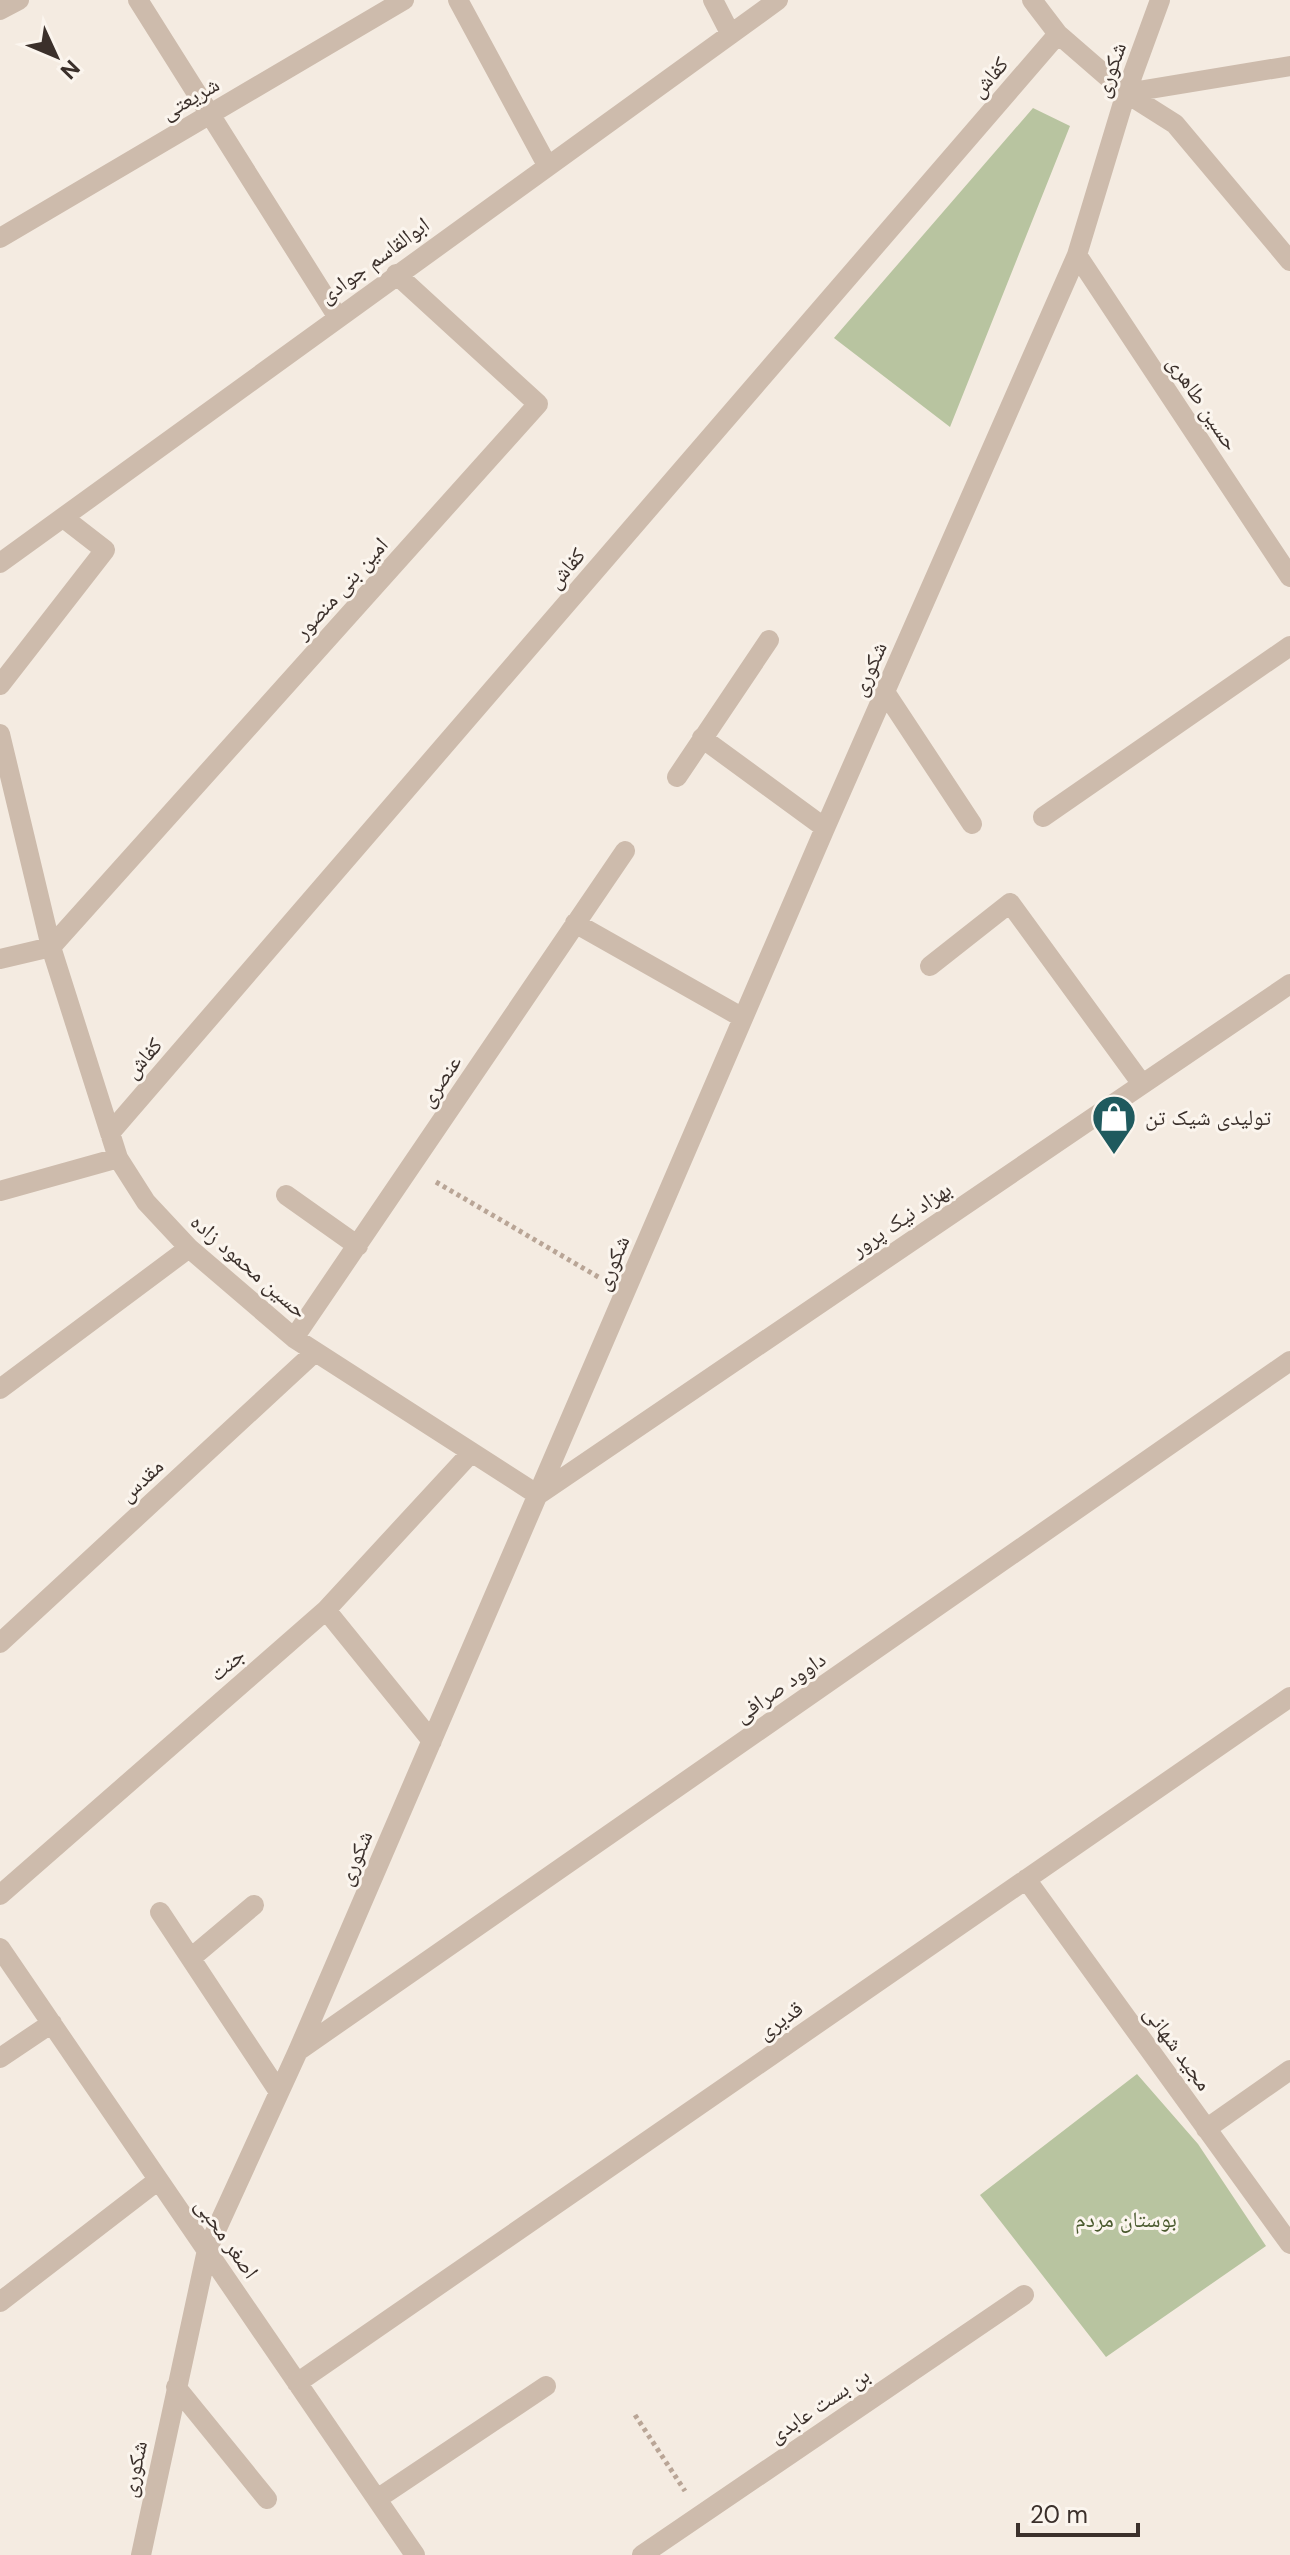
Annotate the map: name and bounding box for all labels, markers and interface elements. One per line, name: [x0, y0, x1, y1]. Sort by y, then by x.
north arrow: [16, 16, 96, 96]
street label: شکوری: [1087, 38, 1133, 102]
street label: کفاش: [963, 50, 1015, 104]
text: N: [54, 54, 86, 85]
street label: شریعتی: [155, 70, 225, 126]
street label: ابوالقاسم جوادی: [313, 210, 435, 310]
street label: حسین طاهری: [1161, 350, 1245, 456]
street label: امین بنی منصور: [287, 531, 395, 646]
street label: کفاش: [540, 541, 592, 595]
street label: شکوری: [844, 637, 894, 701]
street label: کفاش: [117, 1031, 169, 1085]
street label: عنصری: [412, 1049, 468, 1113]
shop icon: تولیدی شیک تن: [1090, 1093, 1138, 1156]
place label: تولیدی شیک تن: [1145, 1103, 1272, 1132]
street label: بهزاد نیک پرور: [844, 1175, 957, 1264]
street label: حسین محمود زاده: [184, 1207, 314, 1325]
street label: شکوری: [588, 1231, 636, 1295]
street label: مقدس: [112, 1452, 170, 1508]
street label: جنت: [203, 1640, 251, 1688]
street label: داوود صرافی: [728, 1645, 832, 1729]
street label: شکوری: [331, 1826, 379, 1890]
street label: قدیری: [751, 1994, 809, 2046]
street label: مجید شهانی: [1137, 2000, 1219, 2096]
street label: اصغر محبی: [189, 2192, 265, 2284]
park label: بوستان مردم: [1075, 2205, 1177, 2234]
street label: بن بست عابدی: [763, 2361, 875, 2449]
street label: شکوری: [114, 2438, 154, 2500]
scale bar: [1018, 2487, 1138, 2537]
text: 20 m: [1030, 2499, 1088, 2530]

